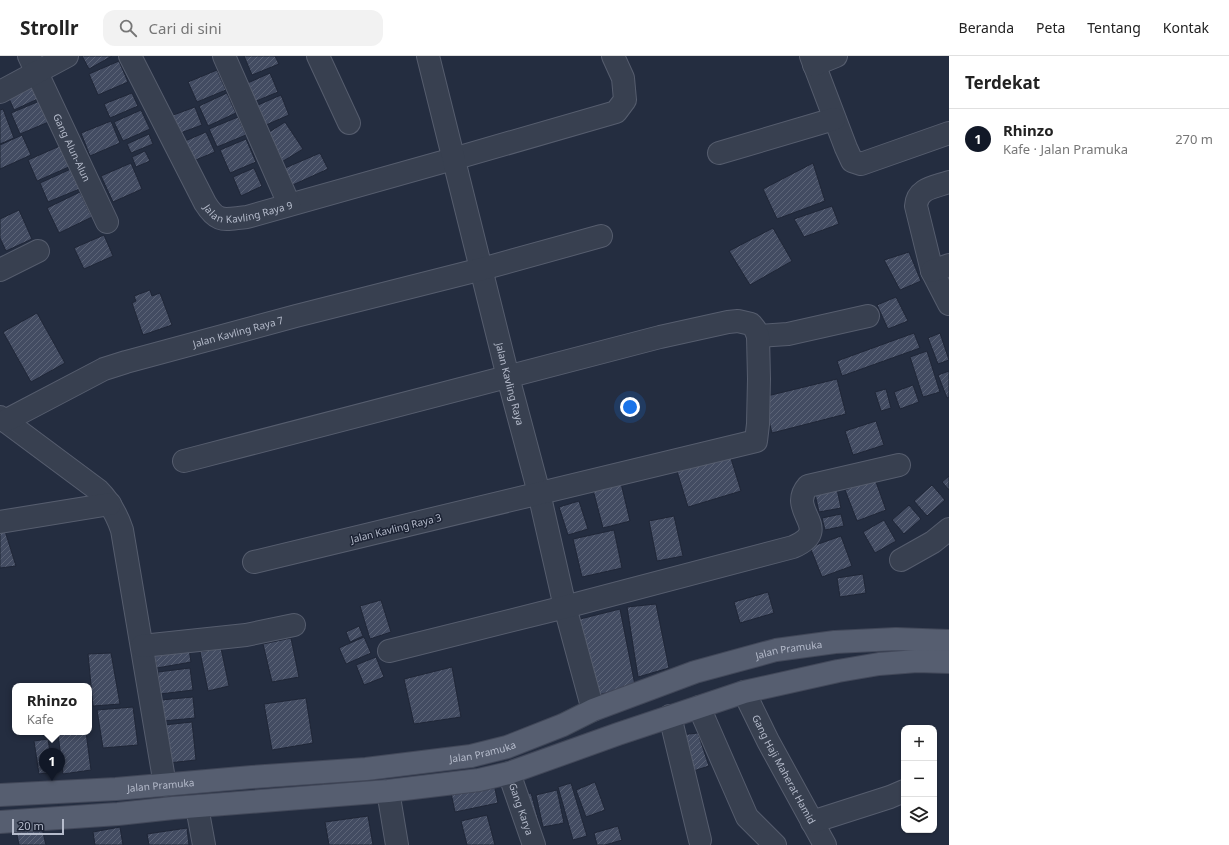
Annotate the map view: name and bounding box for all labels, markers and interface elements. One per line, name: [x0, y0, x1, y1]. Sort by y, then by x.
search box: [103, 10, 383, 46]
text: Strollr: [20, 15, 79, 41]
icon: search: [117, 17, 139, 39]
text: Cari di sini: [149, 18, 222, 38]
text: Beranda: [959, 18, 1014, 37]
text: Peta: [1036, 18, 1065, 37]
text: Tentang: [1087, 18, 1141, 37]
text: Kontak: [1163, 18, 1209, 37]
text: Terdekat: [965, 71, 1040, 94]
street label: Gang Alun-Alun: [50, 111, 94, 184]
text: Rhinzo: [1003, 120, 1054, 140]
text: 1: [974, 130, 982, 148]
text: 270 m: [1175, 130, 1213, 148]
text: Kafe · Jalan Pramuka: [1003, 140, 1128, 158]
street label: Jalan Kavling Raya 9: [203, 194, 297, 208]
text: Jalan Kavling Raya 9: [200, 197, 294, 226]
street label: Jalan Kavling Raya 7: [190, 313, 285, 351]
street label: Jalan Kavling Raya: [492, 340, 528, 427]
your location: [620, 397, 640, 417]
street label: Jalan Kavling Raya 3: [348, 510, 443, 546]
street label: Jalan Pramuka: [753, 637, 823, 663]
popup: [12, 683, 92, 735]
text: Rhinzo: [27, 690, 77, 710]
text: Kafe: [27, 710, 54, 728]
street label: Gang Haji Maherat Hamid: [749, 712, 819, 826]
map controls: [901, 725, 937, 833]
button: +: [901, 725, 937, 761]
street label: Jalan Pramuka: [448, 737, 518, 766]
pin: 1: [39, 748, 65, 781]
button: −: [901, 761, 937, 797]
street label: Jalan Pramuka: [125, 775, 195, 795]
street label: Gang Karya: [506, 781, 537, 837]
button: layers: [901, 797, 937, 833]
scale bar: [12, 817, 64, 836]
text: 20 m: [18, 818, 44, 833]

